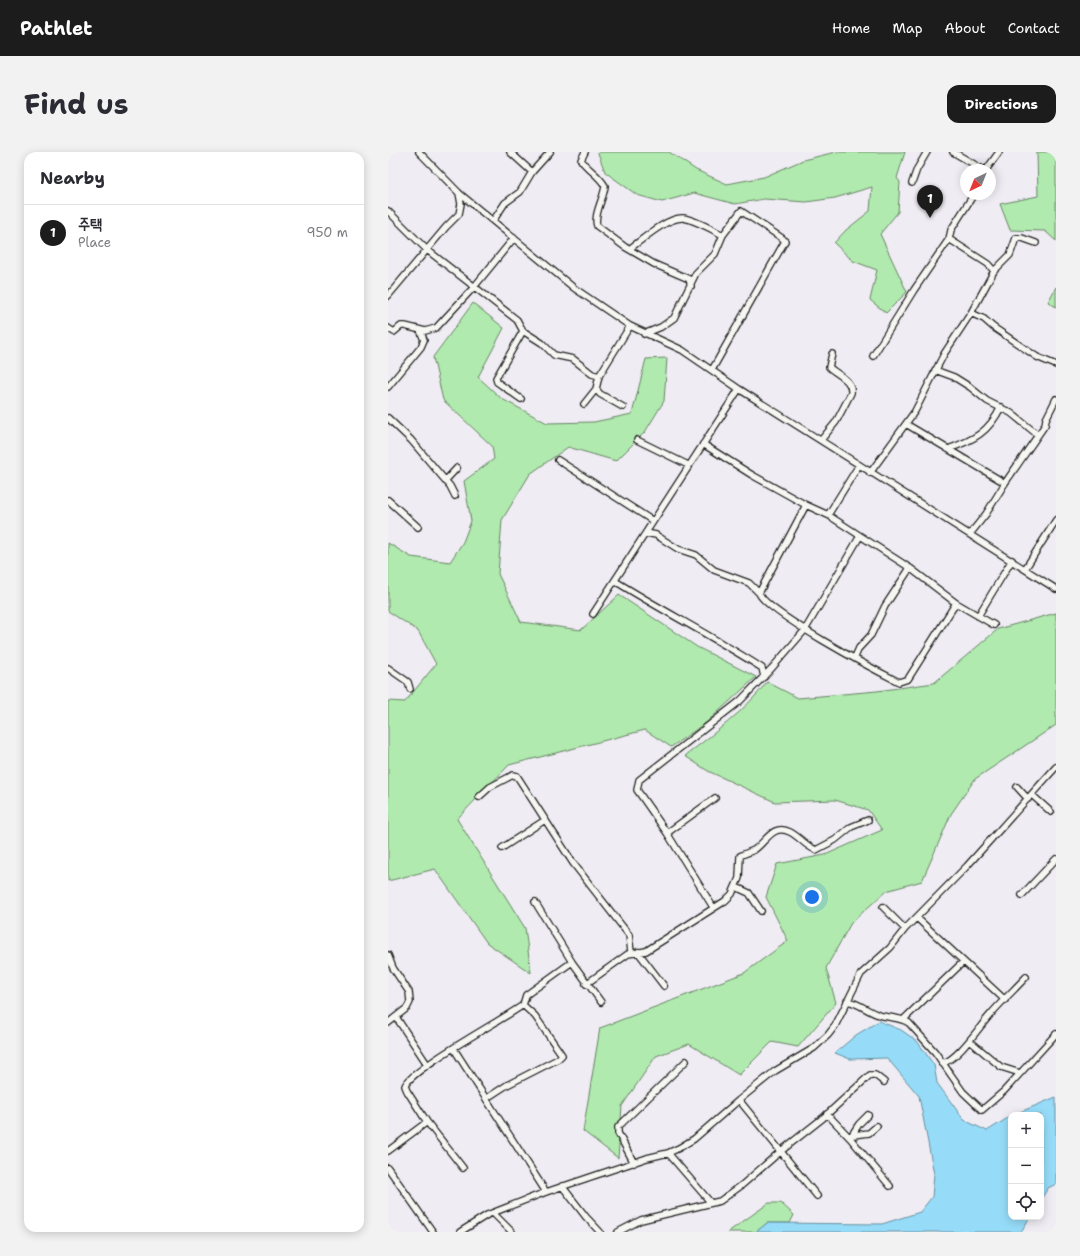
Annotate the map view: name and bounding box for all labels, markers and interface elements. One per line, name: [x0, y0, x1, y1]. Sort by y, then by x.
text: Pathlet: [20, 16, 92, 41]
text: Home: [832, 19, 871, 37]
text: Map: [893, 19, 923, 37]
text: About: [945, 19, 986, 37]
text: Contact: [1008, 19, 1060, 37]
text: Find us: [24, 85, 129, 123]
button: Directions: [947, 85, 1056, 123]
north arrow: [960, 164, 996, 200]
text: Nearby: [40, 167, 105, 189]
pin: 1: [917, 185, 943, 218]
text: 주택: [78, 214, 102, 234]
text: 1: [50, 224, 56, 241]
text: 950 m: [307, 224, 348, 241]
text: Place: [78, 234, 111, 251]
your location: [802, 887, 822, 907]
map controls: [1008, 1112, 1044, 1220]
button: +: [1008, 1112, 1044, 1148]
button: −: [1008, 1148, 1044, 1184]
button: locate: [1008, 1184, 1044, 1220]

